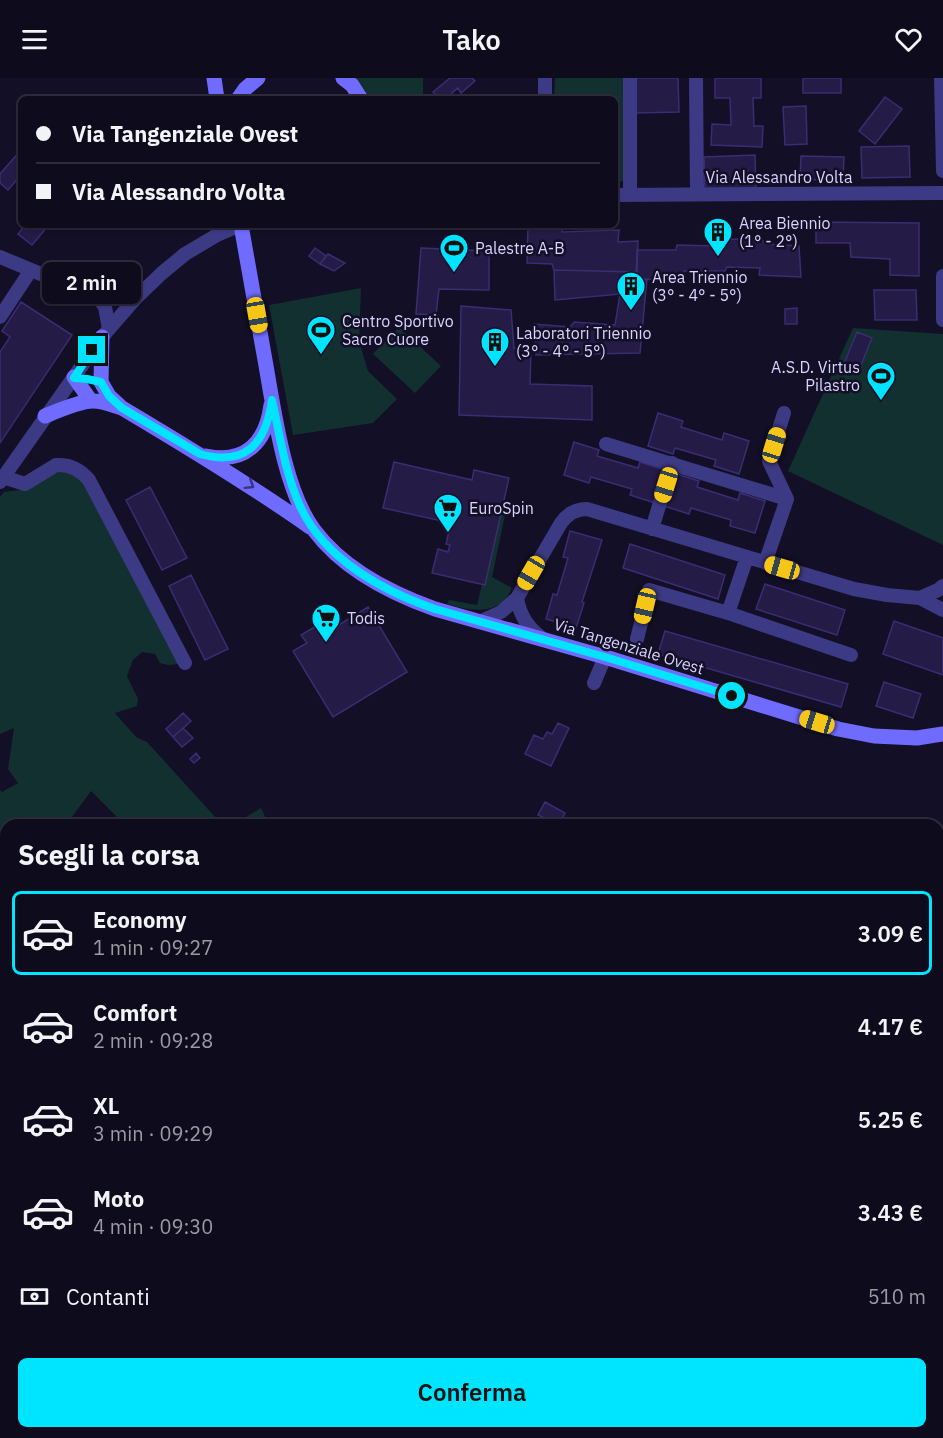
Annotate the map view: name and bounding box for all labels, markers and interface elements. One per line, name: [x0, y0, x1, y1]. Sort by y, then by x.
text: Tako: [442, 22, 501, 57]
icon: menu: [18, 23, 51, 56]
icon: heart: [892, 23, 925, 56]
text: Via Tangenziale Ovest: [72, 119, 298, 148]
street label: Via Alessandro Volta: [705, 167, 853, 187]
text: Via Alessandro Volta: [72, 177, 285, 206]
place label: Area Biennio (1° - 2°): [739, 213, 831, 251]
building icon: Area Biennio (1° - 2°): [702, 216, 734, 258]
sports icon: Palestre A-B: [438, 232, 470, 274]
place label: Palestre A-B: [475, 238, 565, 258]
callout: 2 min: [42, 263, 142, 305]
place label: Area Triennio (3° - 4° - 5°): [652, 267, 747, 305]
text: 2 min: [66, 269, 117, 296]
building icon: Area Triennio (3° - 4° - 5°): [615, 270, 647, 312]
car: [245, 296, 269, 334]
place label: Centro Sportivo Sacro Cuore: [342, 311, 454, 349]
sports icon: Centro Sportivo Sacro Cuore: [305, 314, 337, 356]
place label: Laboratori Triennio (3° - 4° - 5°): [516, 323, 652, 361]
building icon: Laboratori Triennio (3° - 4° - 5°): [479, 326, 511, 368]
route end: [78, 336, 105, 363]
place label: A.S.D. Virtus Pilastro: [771, 357, 860, 395]
sports icon: A.S.D. Virtus Pilastro: [865, 360, 897, 402]
car: [760, 425, 788, 465]
car: [652, 465, 680, 505]
one-way arrow: [243, 478, 254, 489]
supermarket icon: EuroSpin: [432, 492, 464, 534]
place label: EuroSpin: [469, 498, 534, 518]
car: [514, 553, 548, 593]
car: [762, 554, 802, 582]
car: [632, 586, 658, 626]
supermarket icon: Todis: [310, 602, 342, 644]
place label: Todis: [347, 608, 385, 628]
street label: Via Tangenziale Ovest: [551, 614, 707, 678]
route start: [718, 682, 745, 709]
car: [797, 708, 837, 736]
text: Scegli la corsa: [18, 837, 200, 872]
text: Economy: [93, 905, 187, 934]
icon: car: [21, 906, 75, 960]
text: 3.09 €: [858, 919, 923, 948]
text: 1 min · 09:27: [93, 934, 213, 961]
text: Comfort: [93, 998, 177, 1027]
icon: car: [21, 999, 75, 1053]
text: 4.17 €: [858, 1012, 923, 1041]
text: 2 min · 09:28: [93, 1027, 213, 1054]
text: XL: [93, 1091, 119, 1120]
icon: car: [21, 1092, 75, 1146]
text: 5.25 €: [858, 1105, 923, 1134]
text: 3 min · 09:29: [93, 1120, 213, 1147]
text: Moto: [93, 1184, 144, 1213]
icon: car: [21, 1185, 75, 1239]
text: 3.43 €: [858, 1198, 923, 1227]
text: 4 min · 09:30: [93, 1213, 213, 1240]
icon: cash: [18, 1280, 51, 1313]
text: Contanti: [66, 1282, 150, 1311]
text: 510 m: [868, 1283, 926, 1310]
button: Conferma: [18, 1358, 926, 1427]

